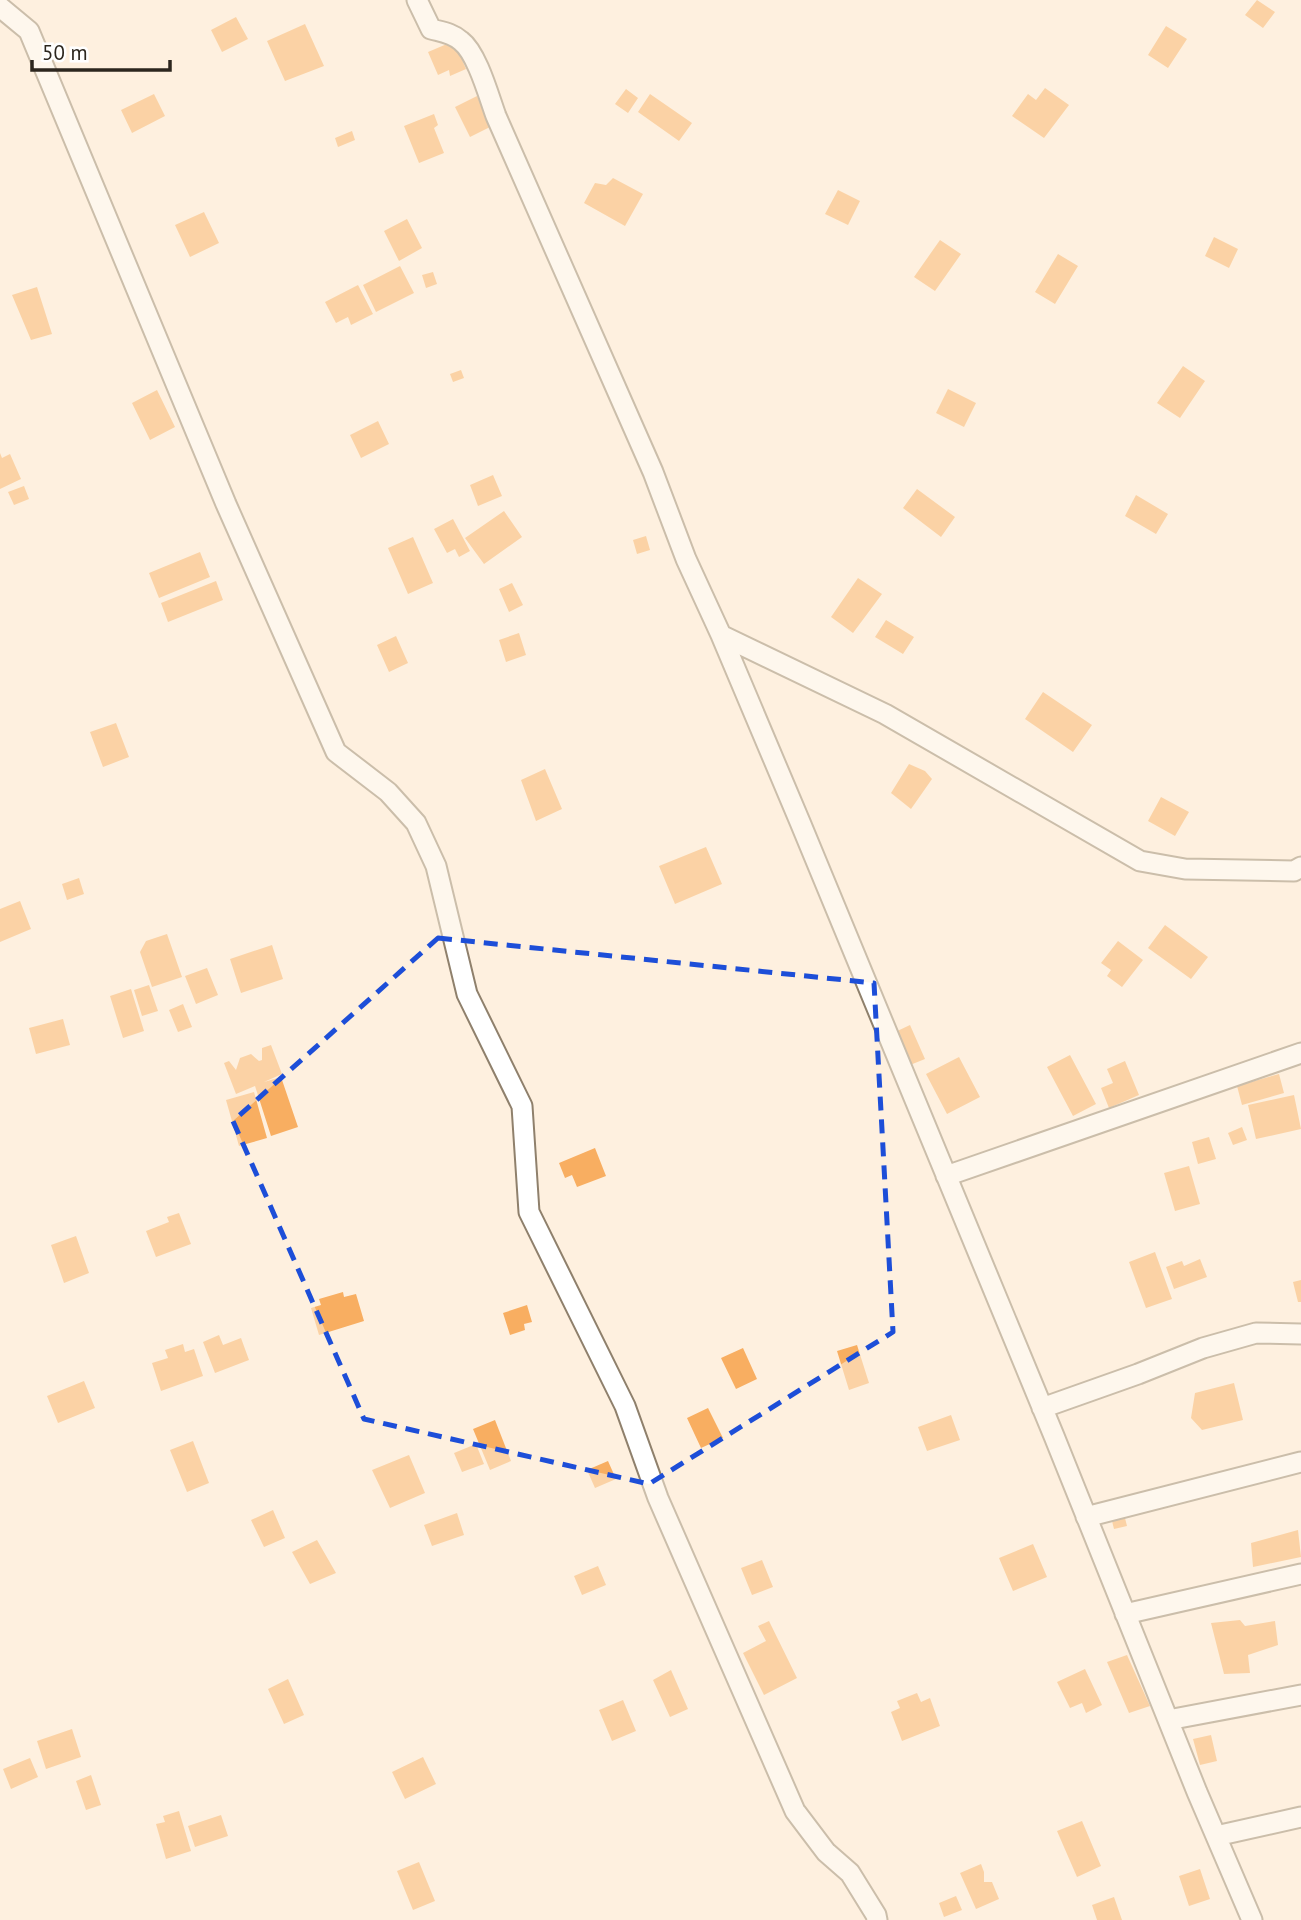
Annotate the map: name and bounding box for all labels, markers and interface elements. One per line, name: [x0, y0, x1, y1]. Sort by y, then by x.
scale bar: [32, 28, 170, 72]
text: 50 m: [42, 39, 88, 66]

